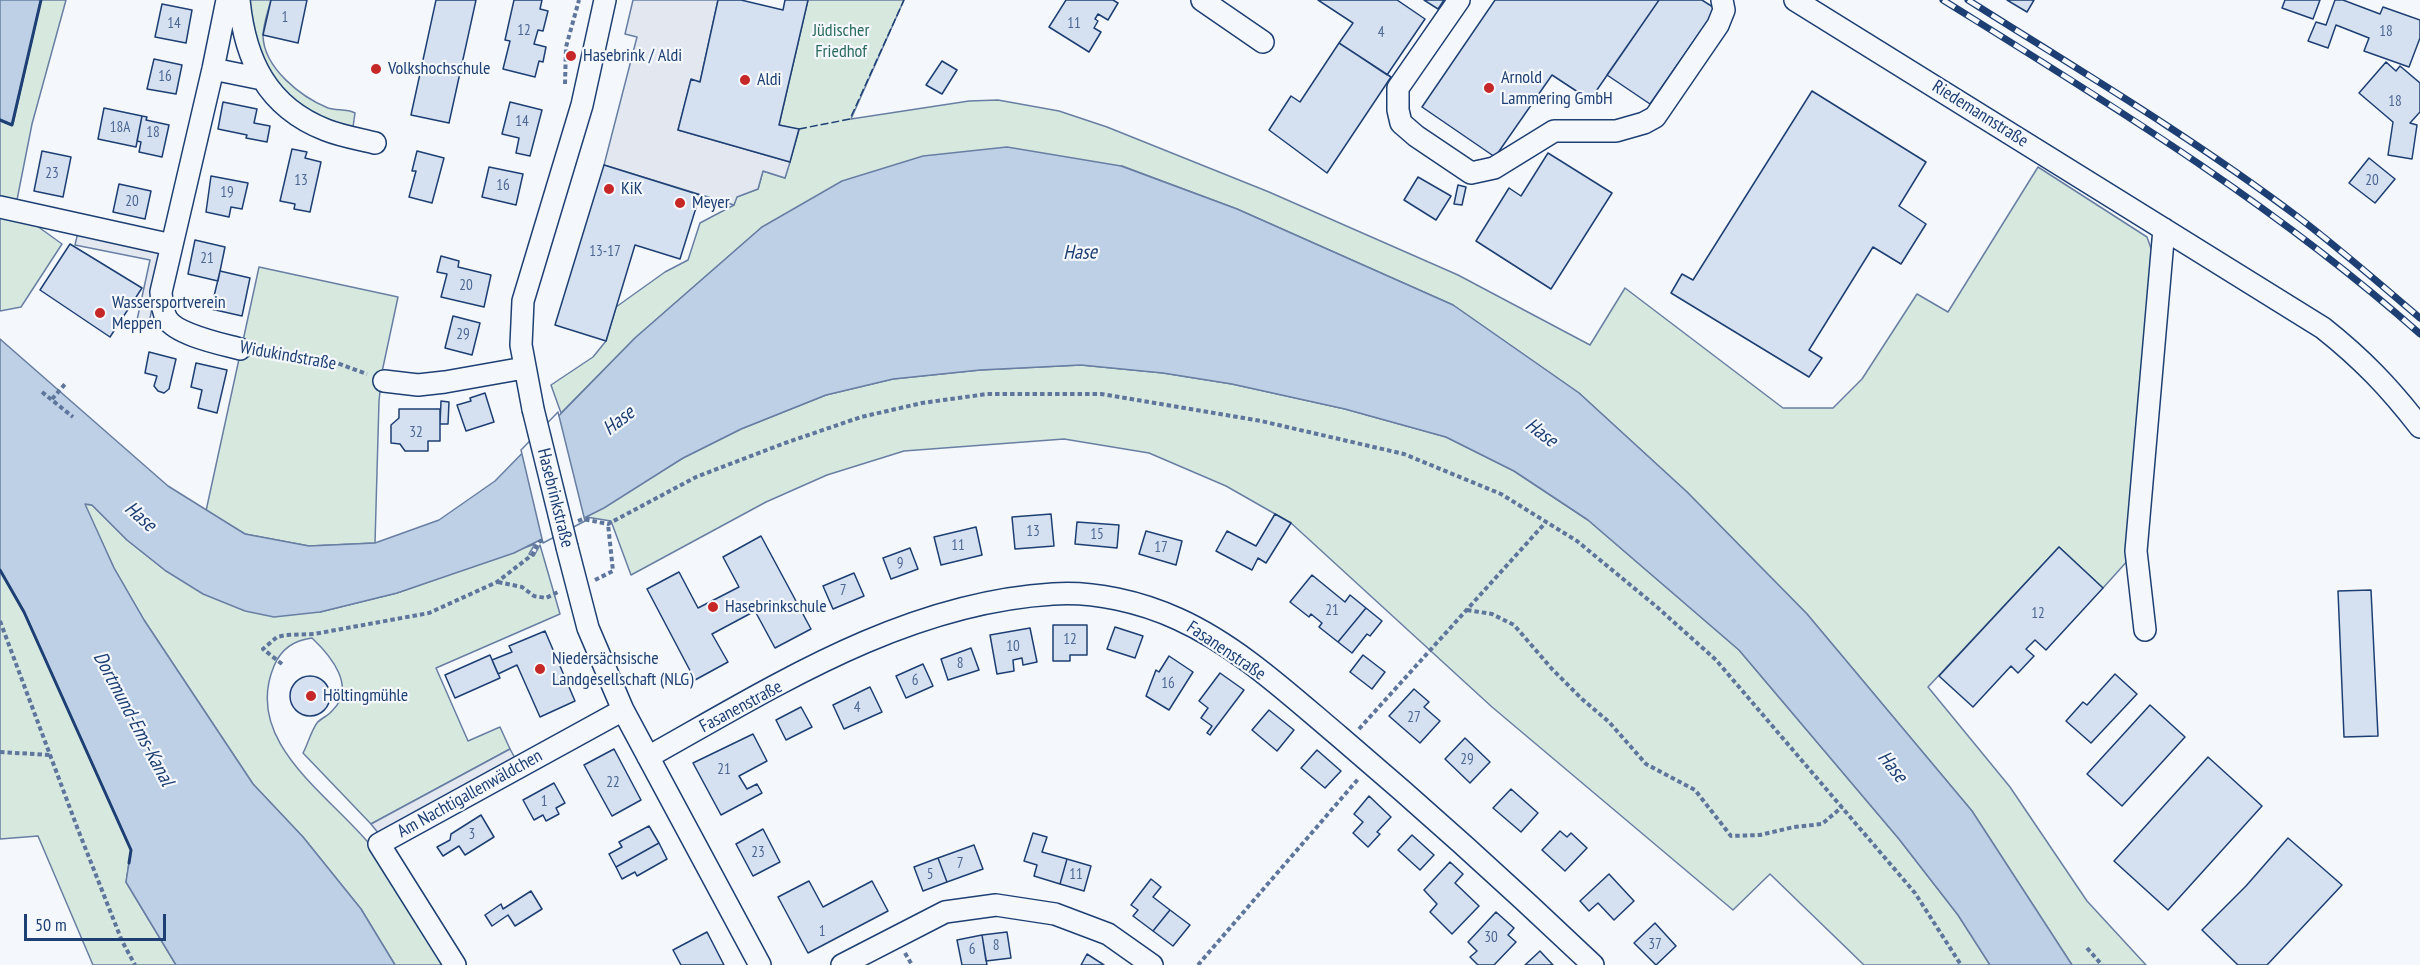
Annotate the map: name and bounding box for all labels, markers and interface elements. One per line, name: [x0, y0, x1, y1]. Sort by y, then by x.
house number: 1: [282, 9, 288, 27]
house number: 14: [167, 15, 181, 33]
house number: 11: [1067, 15, 1081, 33]
park label: Jüdischer Friedhof: [813, 20, 869, 63]
house number: 12: [517, 22, 531, 40]
house number: 18: [2379, 23, 2393, 41]
house number: 4: [1378, 24, 1384, 42]
place label: Hasebrink / Aldi: [583, 45, 682, 67]
marker: Hasebrink / Aldi: [564, 49, 578, 63]
place label: Volkshochschule: [388, 58, 490, 80]
marker: Volkshochschule: [369, 62, 383, 76]
place label: Arnold Lammering GmbH: [1501, 67, 1613, 110]
house number: 16: [158, 68, 172, 86]
place label: Aldi: [757, 69, 781, 91]
marker: Aldi: [738, 73, 752, 87]
street label: Riedemannstraße: [1928, 76, 2032, 152]
marker: Arnold Lammering GmbH: [1482, 81, 1496, 95]
house number: 18: [2388, 93, 2402, 111]
house number: 14: [515, 113, 529, 131]
house number: 18A: [110, 119, 130, 137]
house number: 18: [146, 124, 160, 142]
house number: 23: [45, 165, 59, 183]
house number: 13: [294, 172, 308, 190]
house number: 20: [2365, 172, 2379, 190]
house number: 16: [496, 177, 510, 195]
place label: KiK: [621, 178, 643, 200]
marker: KiK: [602, 182, 616, 196]
house number: 19: [220, 184, 234, 202]
place label: Meyer: [692, 192, 730, 214]
house number: 20: [125, 193, 139, 211]
marker: Meyer: [673, 196, 687, 210]
water label: Hase: [1063, 241, 1097, 265]
house number: 13-17: [589, 243, 621, 261]
house number: 21: [200, 250, 214, 268]
house number: 20: [459, 277, 473, 295]
place label: Wassersportverein Meppen: [112, 292, 226, 334]
marker: Wassersportverein Meppen: [93, 306, 107, 320]
house number: 29: [456, 326, 470, 344]
street label: Widukindstraße: [238, 337, 338, 375]
water label: Hase: [598, 401, 640, 441]
water label: Hase: [1520, 413, 1562, 453]
house number: 32: [409, 424, 423, 442]
street label: Hasebrinkstraße: [532, 446, 578, 550]
water label: Hase: [119, 497, 161, 537]
house number: 13: [1026, 523, 1040, 541]
house number: 15: [1090, 526, 1104, 544]
house number: 11: [951, 537, 965, 555]
house number: 17: [1154, 539, 1168, 557]
house number: 9: [897, 555, 903, 573]
house number: 7: [840, 582, 846, 600]
place label: Hasebrinkschule: [725, 596, 827, 618]
marker: Hasebrinkschule: [706, 600, 720, 614]
house number: 21: [1325, 602, 1339, 620]
house number: 12: [2031, 605, 2045, 623]
street label: Fasanenstraße: [1182, 617, 1270, 685]
house number: 12: [1063, 631, 1077, 649]
house number: 10: [1006, 638, 1020, 656]
water label: Dortmund-Ems-Kanal: [88, 648, 178, 790]
place label: Niedersächsische Landgesellschaft (NLG): [552, 648, 693, 690]
house number: 8: [957, 655, 963, 673]
marker: Niedersächsische Landgesellschaft (NLG): [533, 662, 547, 676]
house number: 6: [912, 672, 918, 690]
house number: 16: [1161, 675, 1175, 693]
street label: Fasanenstraße: [696, 676, 786, 738]
place label: Höltingmühle: [323, 685, 408, 707]
marker: Höltingmühle: [304, 689, 318, 703]
house number: 4: [854, 699, 860, 717]
house number: 27: [1407, 709, 1421, 727]
street label: Am Nachtigallenwäldchen: [394, 745, 546, 843]
water label: Hase: [1872, 746, 1912, 788]
house number: 29: [1460, 751, 1474, 769]
house number: 21: [717, 761, 731, 779]
house number: 22: [606, 774, 620, 792]
house number: 1: [541, 793, 547, 811]
house number: 3: [469, 826, 475, 844]
house number: 23: [751, 844, 765, 862]
house number: 7: [957, 855, 963, 873]
house number: 5: [927, 866, 933, 884]
house number: 11: [1069, 866, 1083, 884]
scale bar: [27, 902, 170, 940]
text: 50 m: [35, 913, 67, 936]
house number: 1: [819, 923, 825, 941]
house number: 30: [1484, 929, 1498, 947]
house number: 37: [1648, 936, 1662, 954]
house number: 8: [993, 937, 999, 955]
house number: 6: [969, 941, 975, 959]

